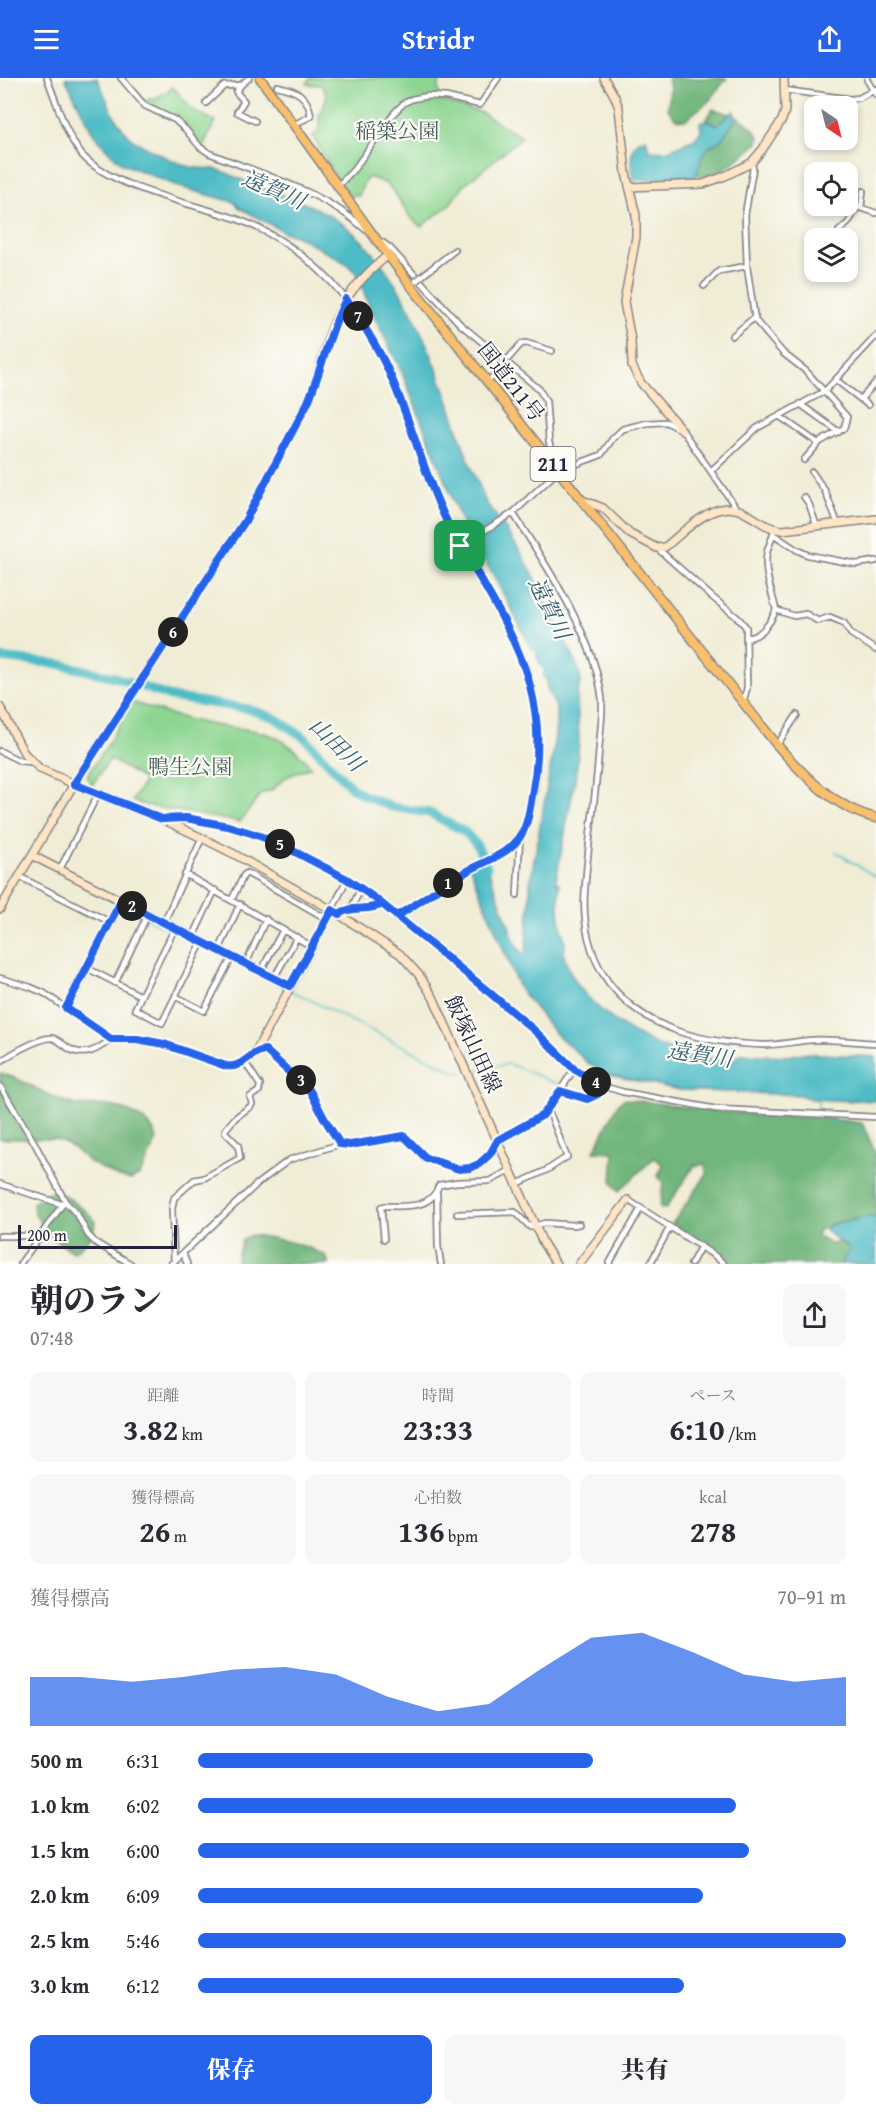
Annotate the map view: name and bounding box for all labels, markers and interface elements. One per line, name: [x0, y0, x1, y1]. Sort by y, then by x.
text: Stridr: [401, 19, 475, 59]
icon: menu: [30, 23, 63, 56]
icon: share: [813, 23, 846, 56]
north arrow: [804, 96, 858, 150]
map controls: [804, 96, 858, 282]
park label: 稲築公園: [355, 115, 439, 146]
water label: 遠賀川: [237, 161, 312, 218]
button: locate: [804, 162, 858, 216]
button: layers: [804, 228, 858, 282]
pin: 7: [343, 301, 373, 331]
text: 7: [354, 304, 362, 328]
street label: 国道211号: [470, 335, 552, 428]
road number: 211: [530, 447, 576, 481]
pin: [434, 520, 485, 571]
icon: arrive: [443, 529, 476, 562]
water label: 遠賀川: [521, 571, 580, 646]
pin: 6: [158, 617, 188, 647]
text: 6: [169, 620, 177, 644]
water label: 山田川: [302, 710, 373, 780]
park label: 鴨生公園: [148, 751, 232, 782]
pin: 5: [265, 829, 295, 859]
text: 5: [276, 832, 284, 856]
pin: 1: [433, 868, 463, 898]
text: 1: [444, 871, 452, 895]
pin: 2: [117, 891, 147, 921]
text: 2: [128, 894, 136, 918]
street label: 飯塚山田線: [437, 990, 510, 1098]
water label: 遠賀川: [665, 1033, 737, 1075]
pin: 3: [286, 1065, 316, 1095]
pin: 4: [581, 1067, 611, 1097]
text: 3: [297, 1068, 305, 1092]
text: 4: [592, 1070, 600, 1094]
scale bar: [18, 1222, 177, 1250]
text: 200 m: [27, 1223, 67, 1247]
text: 朝のラン: [30, 1276, 162, 1324]
button: share: [783, 1284, 846, 1347]
text: 07:48: [30, 1323, 73, 1352]
text: 距離: [147, 1383, 179, 1407]
text: 時間: [422, 1383, 454, 1407]
text: ペース: [689, 1383, 737, 1407]
text: 3.82: [123, 1407, 178, 1451]
text: 23:33: [403, 1407, 473, 1451]
text: 6:10: [669, 1407, 724, 1451]
text: km: [178, 1422, 203, 1446]
text: /km: [724, 1422, 757, 1446]
text: 獲得標高: [131, 1485, 195, 1509]
text: 心拍数: [414, 1485, 462, 1509]
text: kcal: [699, 1485, 727, 1509]
text: 26: [139, 1509, 170, 1553]
text: 136: [398, 1509, 445, 1553]
text: 278: [690, 1509, 736, 1553]
text: m: [170, 1524, 187, 1548]
text: bpm: [445, 1524, 478, 1548]
text: 70–91 m: [777, 1582, 846, 1611]
text: 獲得標高: [30, 1583, 110, 1612]
text: 500 m: [30, 1746, 83, 1775]
text: 6:31: [126, 1746, 160, 1775]
text: 1.0 km: [30, 1791, 89, 1820]
text: 6:02: [126, 1791, 160, 1820]
text: 1.5 km: [30, 1836, 89, 1865]
text: 6:00: [126, 1836, 160, 1865]
text: 2.0 km: [30, 1881, 89, 1910]
text: 6:09: [126, 1881, 160, 1910]
text: 2.5 km: [30, 1926, 89, 1955]
text: 5:46: [126, 1926, 160, 1955]
text: 3.0 km: [30, 1971, 89, 2000]
text: 6:12: [126, 1971, 160, 2000]
button: 保存: [30, 2035, 432, 2104]
button: 共有: [444, 2035, 846, 2104]

